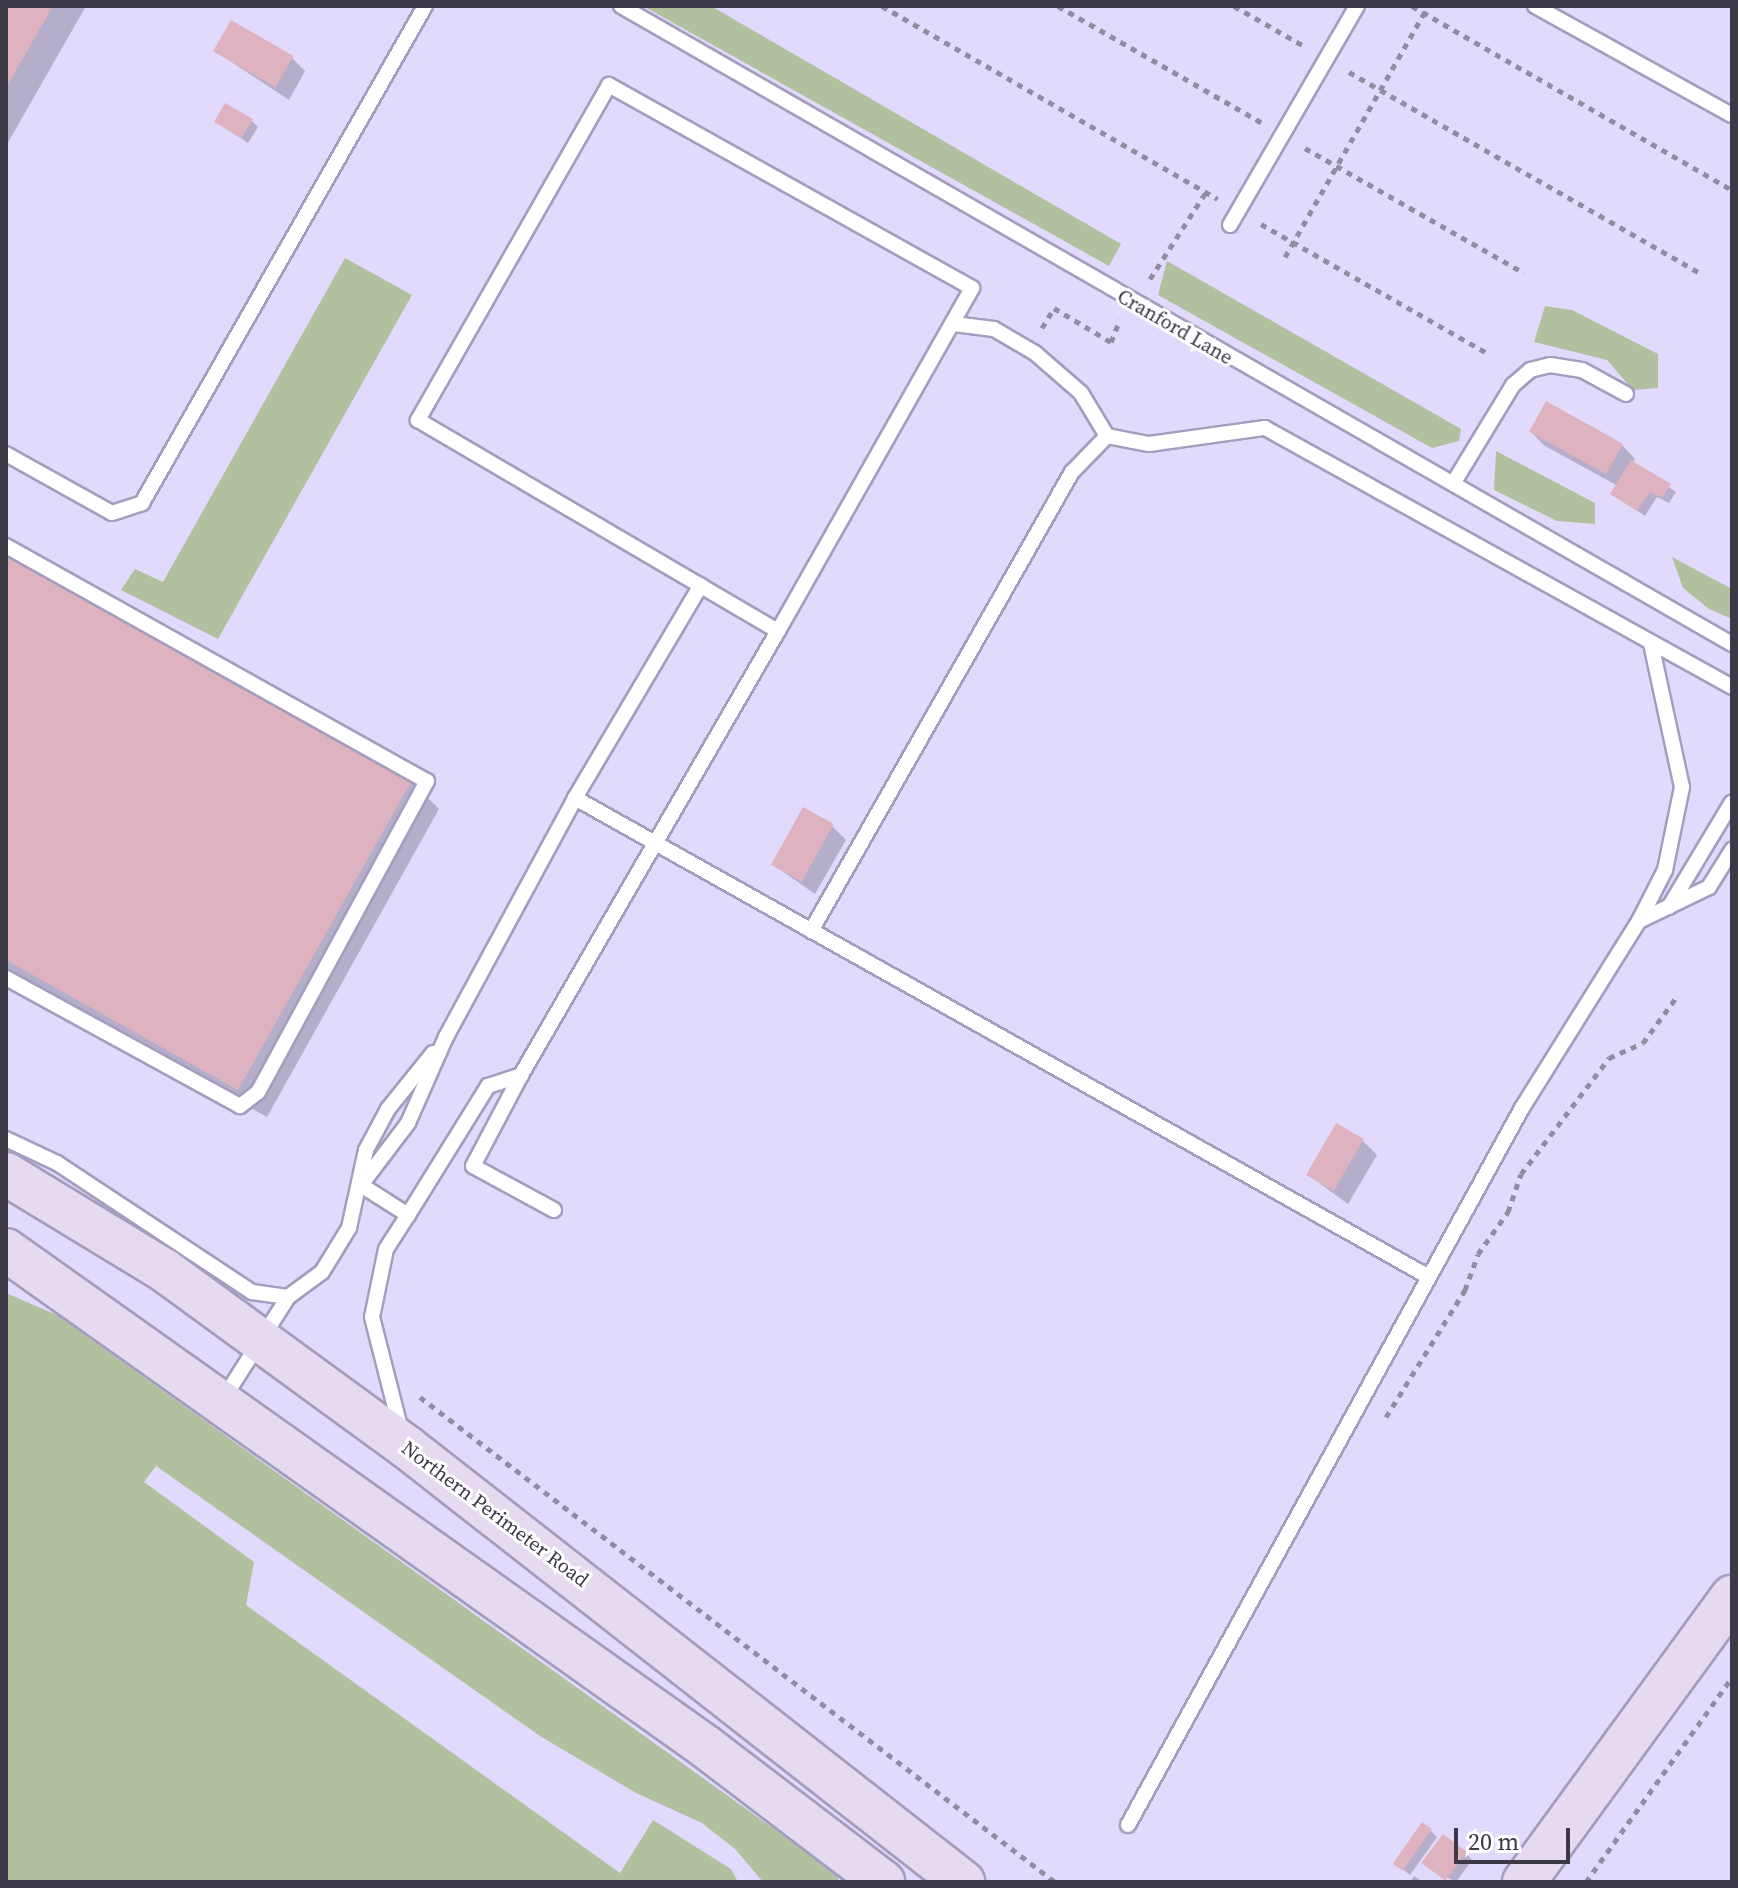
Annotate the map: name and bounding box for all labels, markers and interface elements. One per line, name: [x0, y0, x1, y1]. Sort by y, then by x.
street label: Cranford Lane: [1113, 284, 1237, 370]
street label: Northern Perimeter Road: [397, 1436, 593, 1592]
scale bar: [1458, 1812, 1574, 1862]
text: 20 m: [1468, 1825, 1519, 1858]

